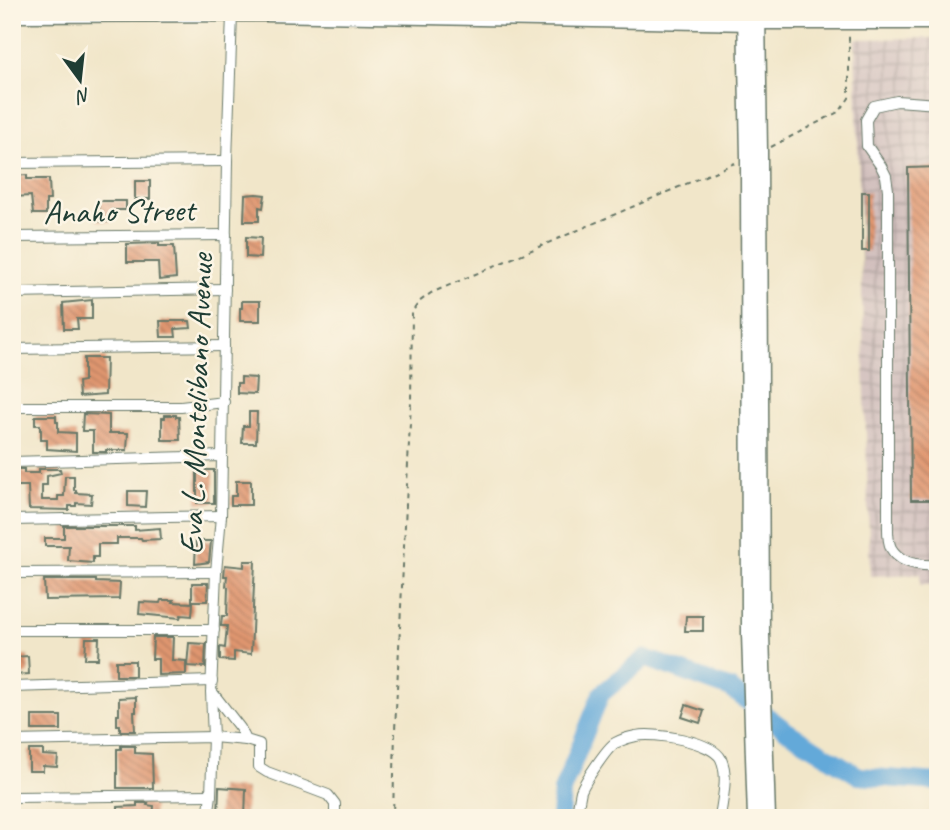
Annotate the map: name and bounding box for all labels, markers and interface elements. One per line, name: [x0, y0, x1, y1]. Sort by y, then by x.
north arrow: [46, 46, 116, 116]
text: N: [72, 82, 93, 109]
street label: Anaho Street: [43, 189, 198, 233]
street label: Eva L. Montelibano Avenue: [170, 251, 222, 555]

